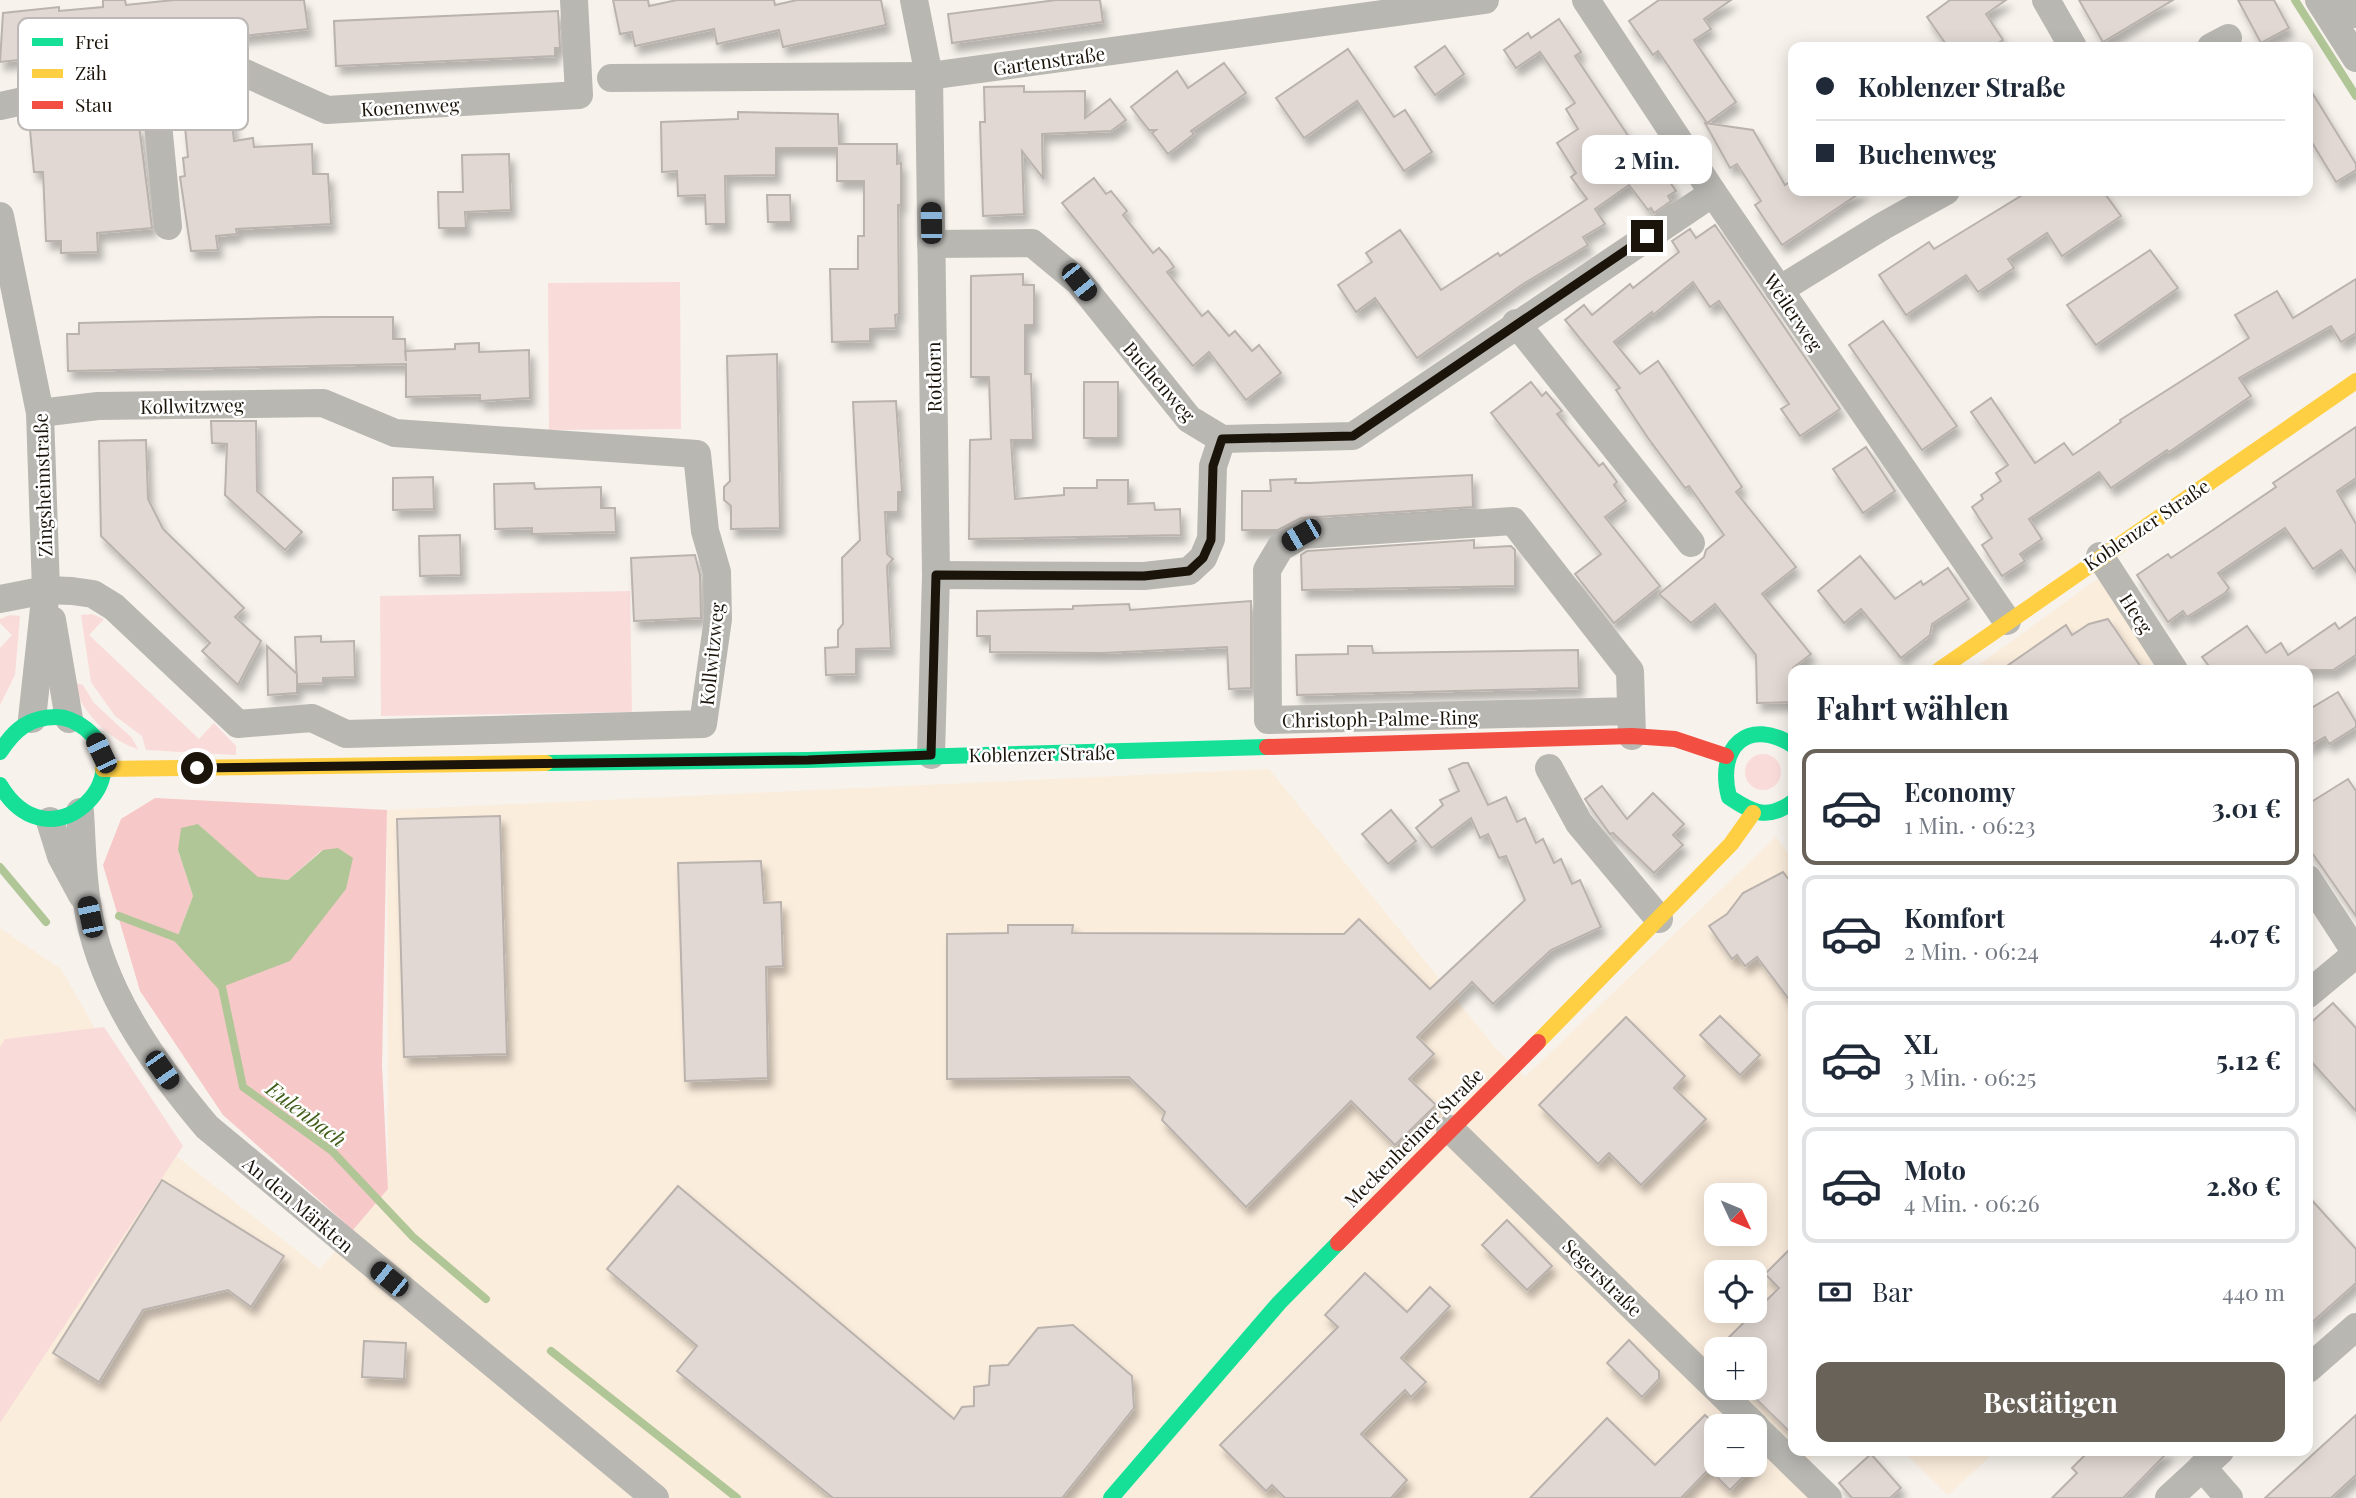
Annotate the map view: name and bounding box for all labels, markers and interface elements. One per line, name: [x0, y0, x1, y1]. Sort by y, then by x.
legend: [18, 18, 248, 130]
text: Frei: [75, 28, 110, 54]
street label: Gartenstraße: [991, 39, 1107, 81]
text: Zäh: [75, 59, 107, 85]
text: Koblenzer Straße: [1858, 69, 2066, 104]
street label: Koenenweg: [360, 90, 460, 122]
text: Stau: [75, 91, 113, 117]
callout: 2 Min.: [1582, 134, 1712, 184]
text: Buchenweg: [1858, 136, 1996, 171]
text: 2 Min.: [1614, 144, 1680, 175]
car: [921, 202, 942, 244]
route end: [1631, 220, 1663, 252]
car: [1058, 259, 1101, 305]
street label: Weilerweg: [1758, 267, 1830, 356]
street label: Buchenweg: [1118, 335, 1202, 427]
street label: Rotdorn: [919, 341, 947, 413]
street label: Kollwitzweg: [140, 391, 244, 419]
street label: Zingsheimstraße: [27, 413, 57, 557]
street label: Koblenzer Straße: [2078, 472, 2214, 576]
car: [1278, 515, 1325, 555]
street label: Heeg: [2114, 588, 2160, 638]
street label: Kollwitzweg: [693, 601, 729, 707]
text: Fahrt wählen: [1816, 685, 2009, 728]
street label: Christoph-Palme-Ring: [1282, 703, 1478, 733]
car: [83, 730, 120, 776]
street label: Koblenzer Straße: [968, 739, 1116, 767]
route start: [181, 752, 213, 784]
text: Economy: [1904, 774, 2015, 809]
icon: car: [1820, 776, 1883, 839]
text: 3.01 €: [2212, 790, 2281, 825]
text: 1 Min. · 06:23: [1904, 809, 2035, 840]
car: [76, 894, 105, 940]
text: Komfort: [1904, 900, 2005, 935]
icon: car: [1820, 902, 1883, 965]
text: 4.07 €: [2210, 916, 2281, 951]
text: 2 Min. · 06:24: [1904, 935, 2039, 966]
text: XL: [1904, 1026, 1938, 1061]
icon: car: [1820, 1028, 1883, 1091]
text: 5.12 €: [2216, 1042, 2281, 1077]
car: [142, 1047, 183, 1093]
text: 3 Min. · 06:25: [1904, 1061, 2036, 1092]
street label: Meckenheimer Straße: [1338, 1062, 1488, 1212]
water label: Eulenbach: [260, 1073, 353, 1152]
street label: An den Märkten: [237, 1149, 360, 1258]
text: Moto: [1904, 1152, 1966, 1187]
icon: car: [1820, 1154, 1883, 1217]
text: 2.80 €: [2206, 1168, 2281, 1203]
north arrow: [1704, 1183, 1768, 1246]
map controls: [1704, 1183, 1767, 1477]
text: 4 Min. · 06:26: [1904, 1187, 2040, 1218]
street label: Segerstraße: [1557, 1232, 1649, 1322]
car: [367, 1258, 412, 1300]
button: locate: [1704, 1260, 1767, 1323]
icon: cash: [1816, 1273, 1854, 1311]
text: Bar: [1872, 1274, 1913, 1309]
text: 440 m: [2222, 1276, 2285, 1307]
button: +: [1704, 1337, 1767, 1400]
button: Bestätigen: [1816, 1362, 2285, 1442]
button: −: [1704, 1414, 1767, 1477]

